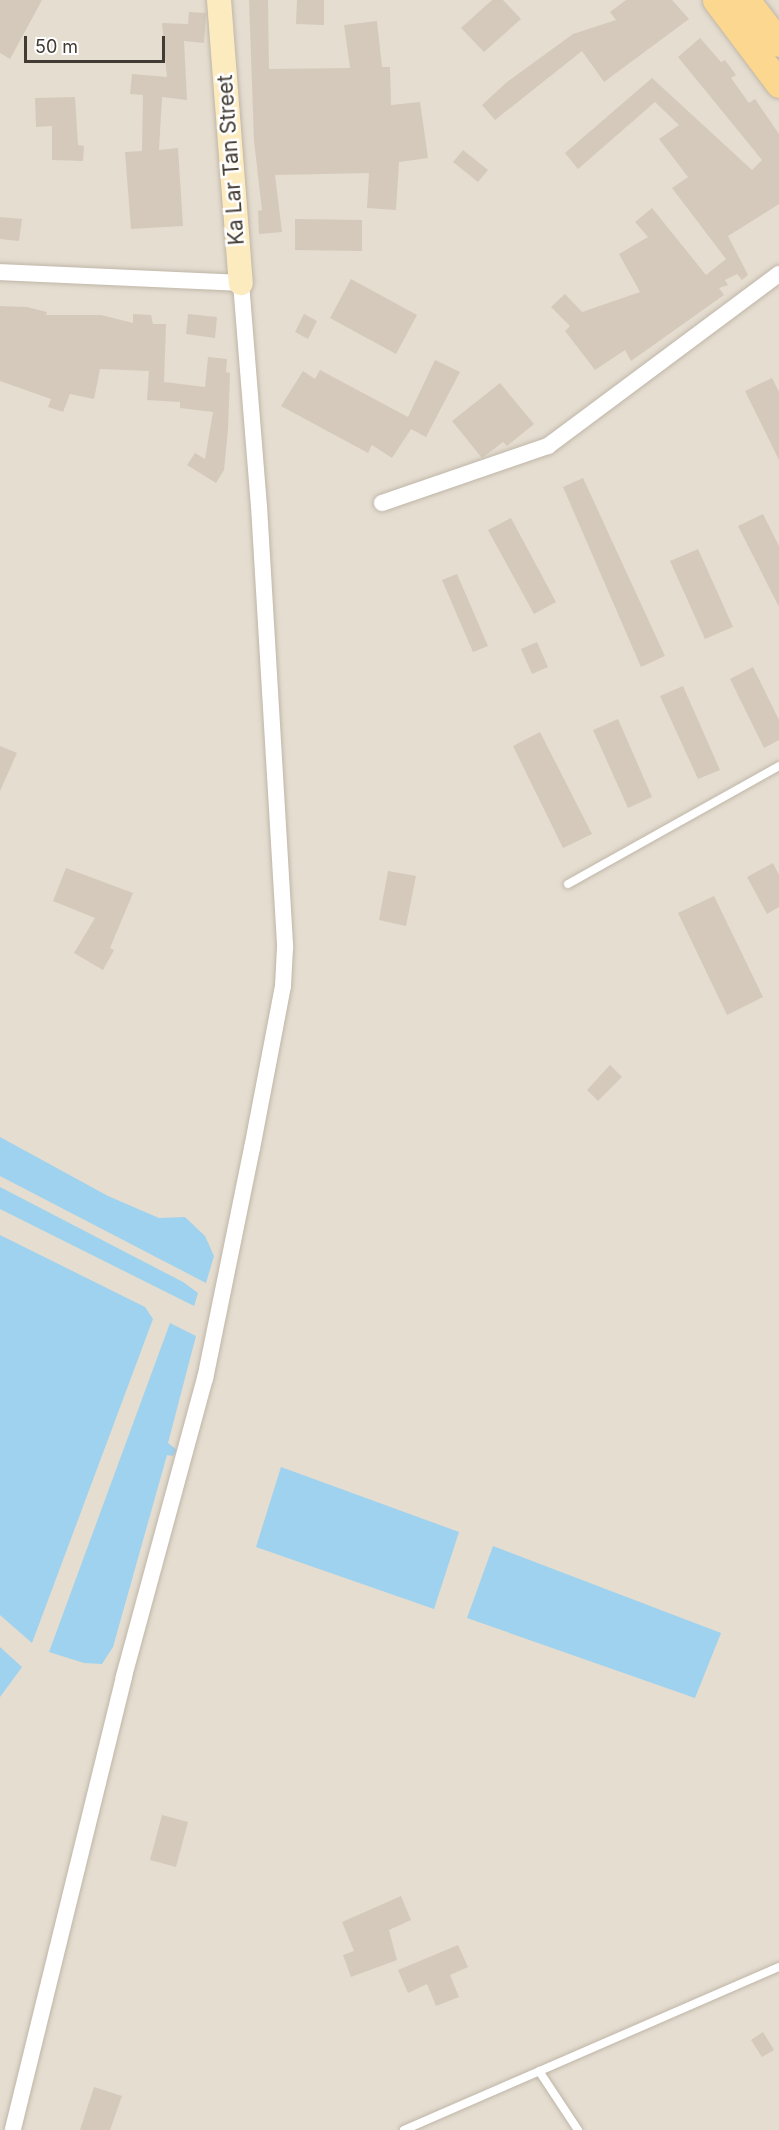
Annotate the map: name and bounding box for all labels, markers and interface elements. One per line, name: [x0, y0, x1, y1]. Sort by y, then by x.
scale bar: [27, 24, 168, 62]
text: 50 m: [35, 36, 78, 57]
street label: Ka Lar Tan Street: [212, 74, 250, 246]

